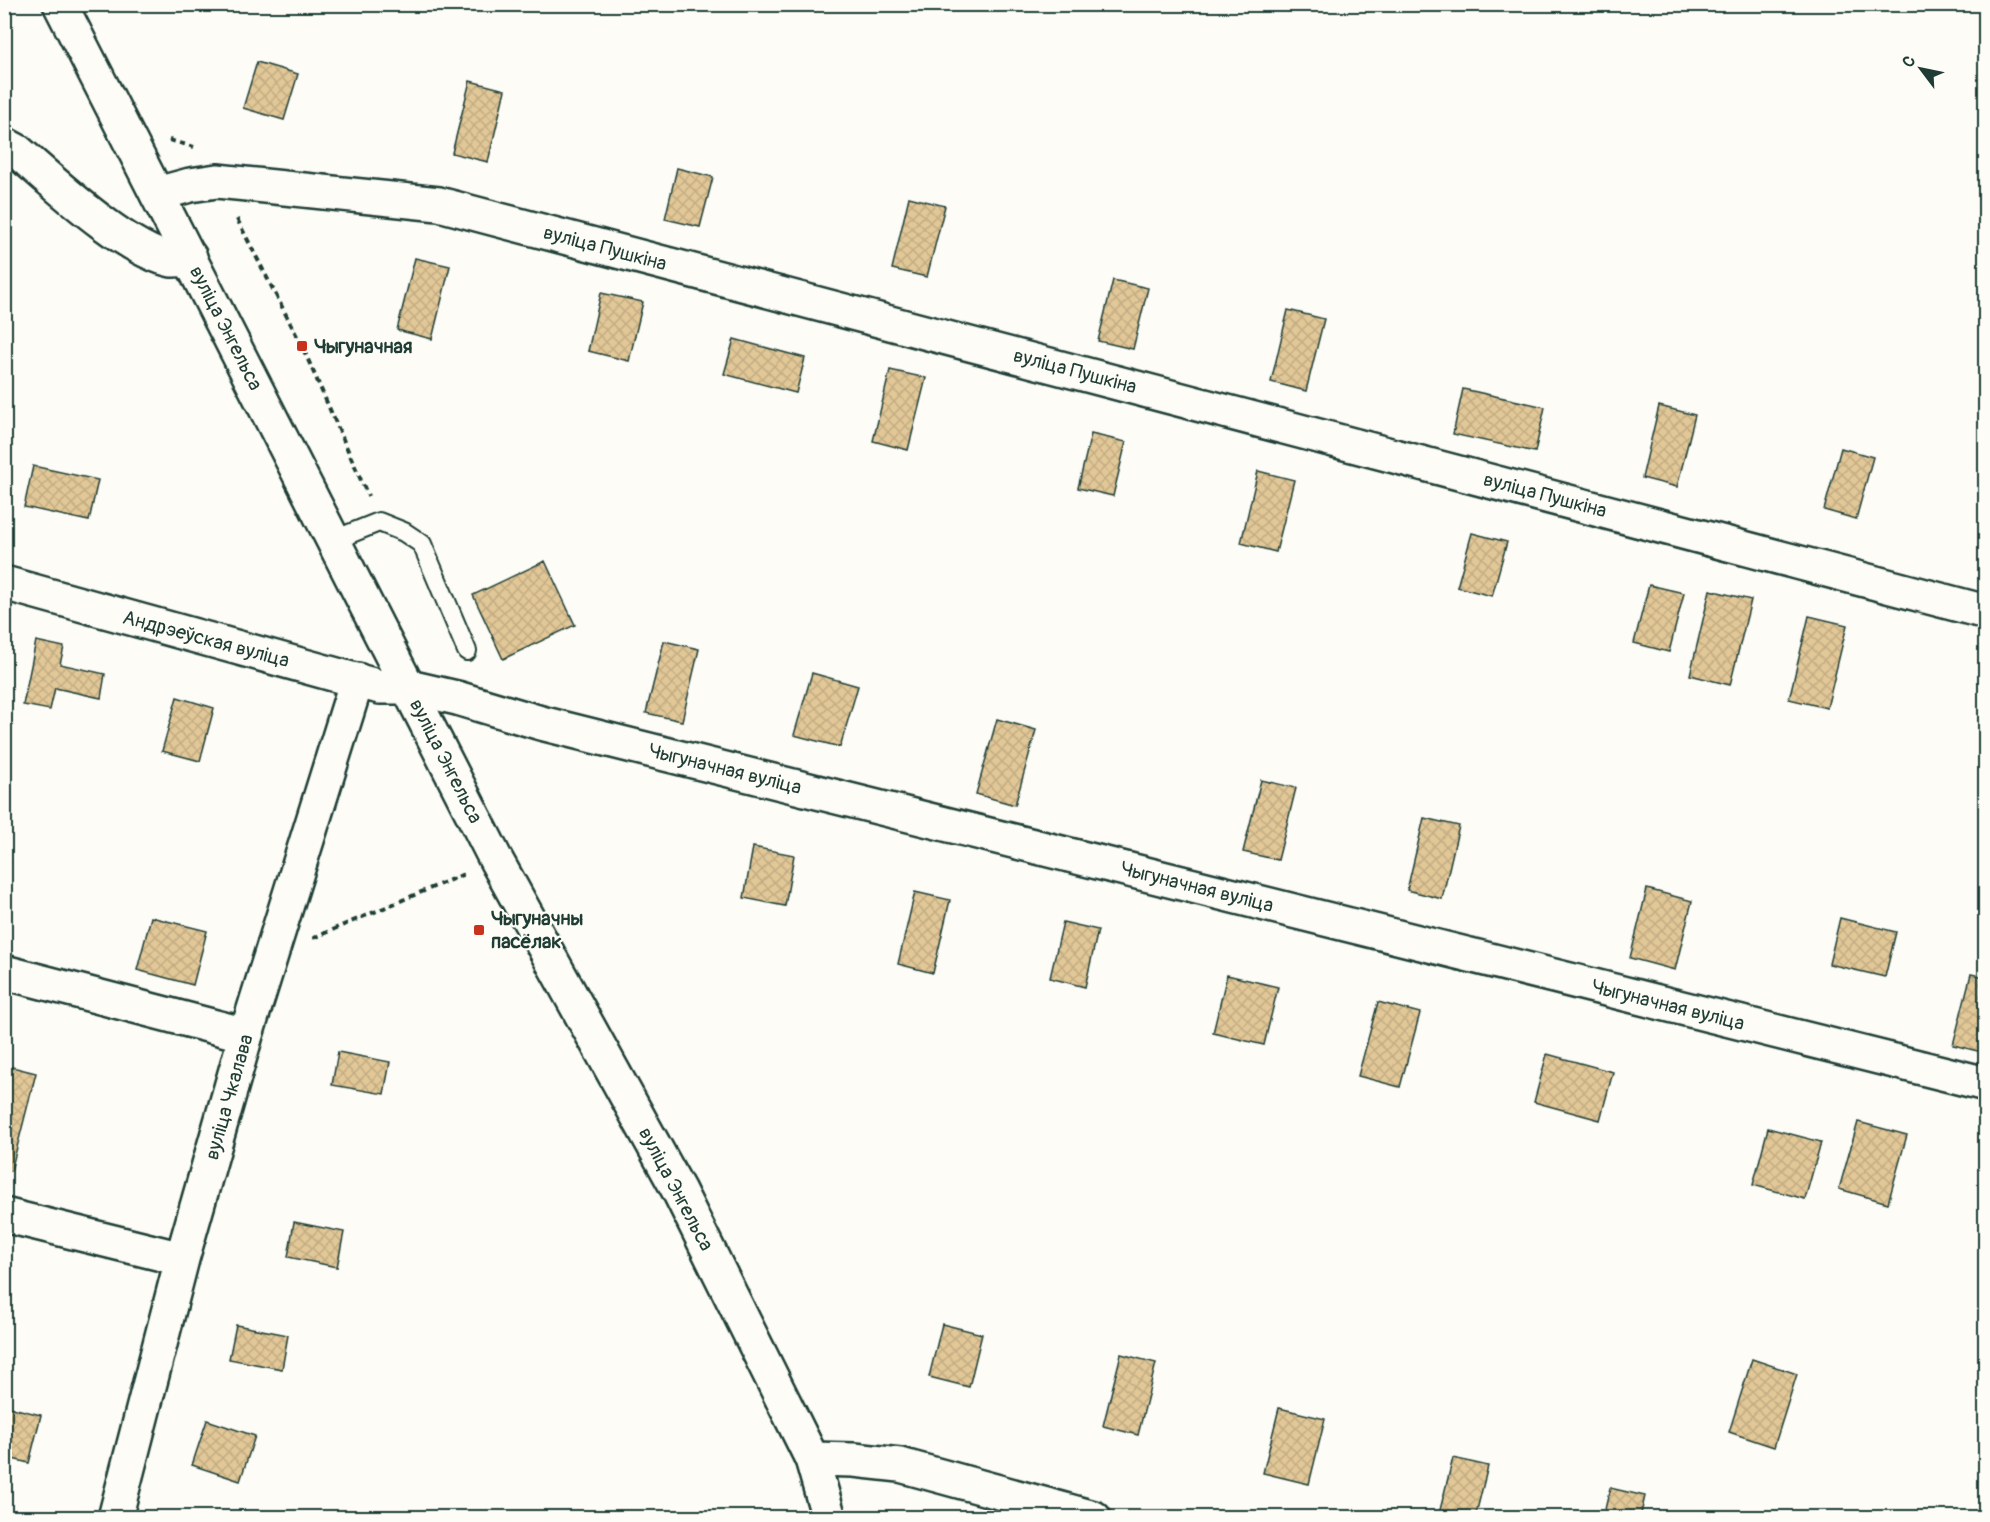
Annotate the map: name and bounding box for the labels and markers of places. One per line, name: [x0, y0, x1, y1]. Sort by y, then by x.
place label: Чыгуначная: [314, 334, 412, 359]
marker: Чыгуначная: [295, 339, 309, 353]
place label: Чыгуначны пасёлак: [491, 906, 584, 954]
marker: Чыгуначны пасёлак: [472, 923, 486, 937]

